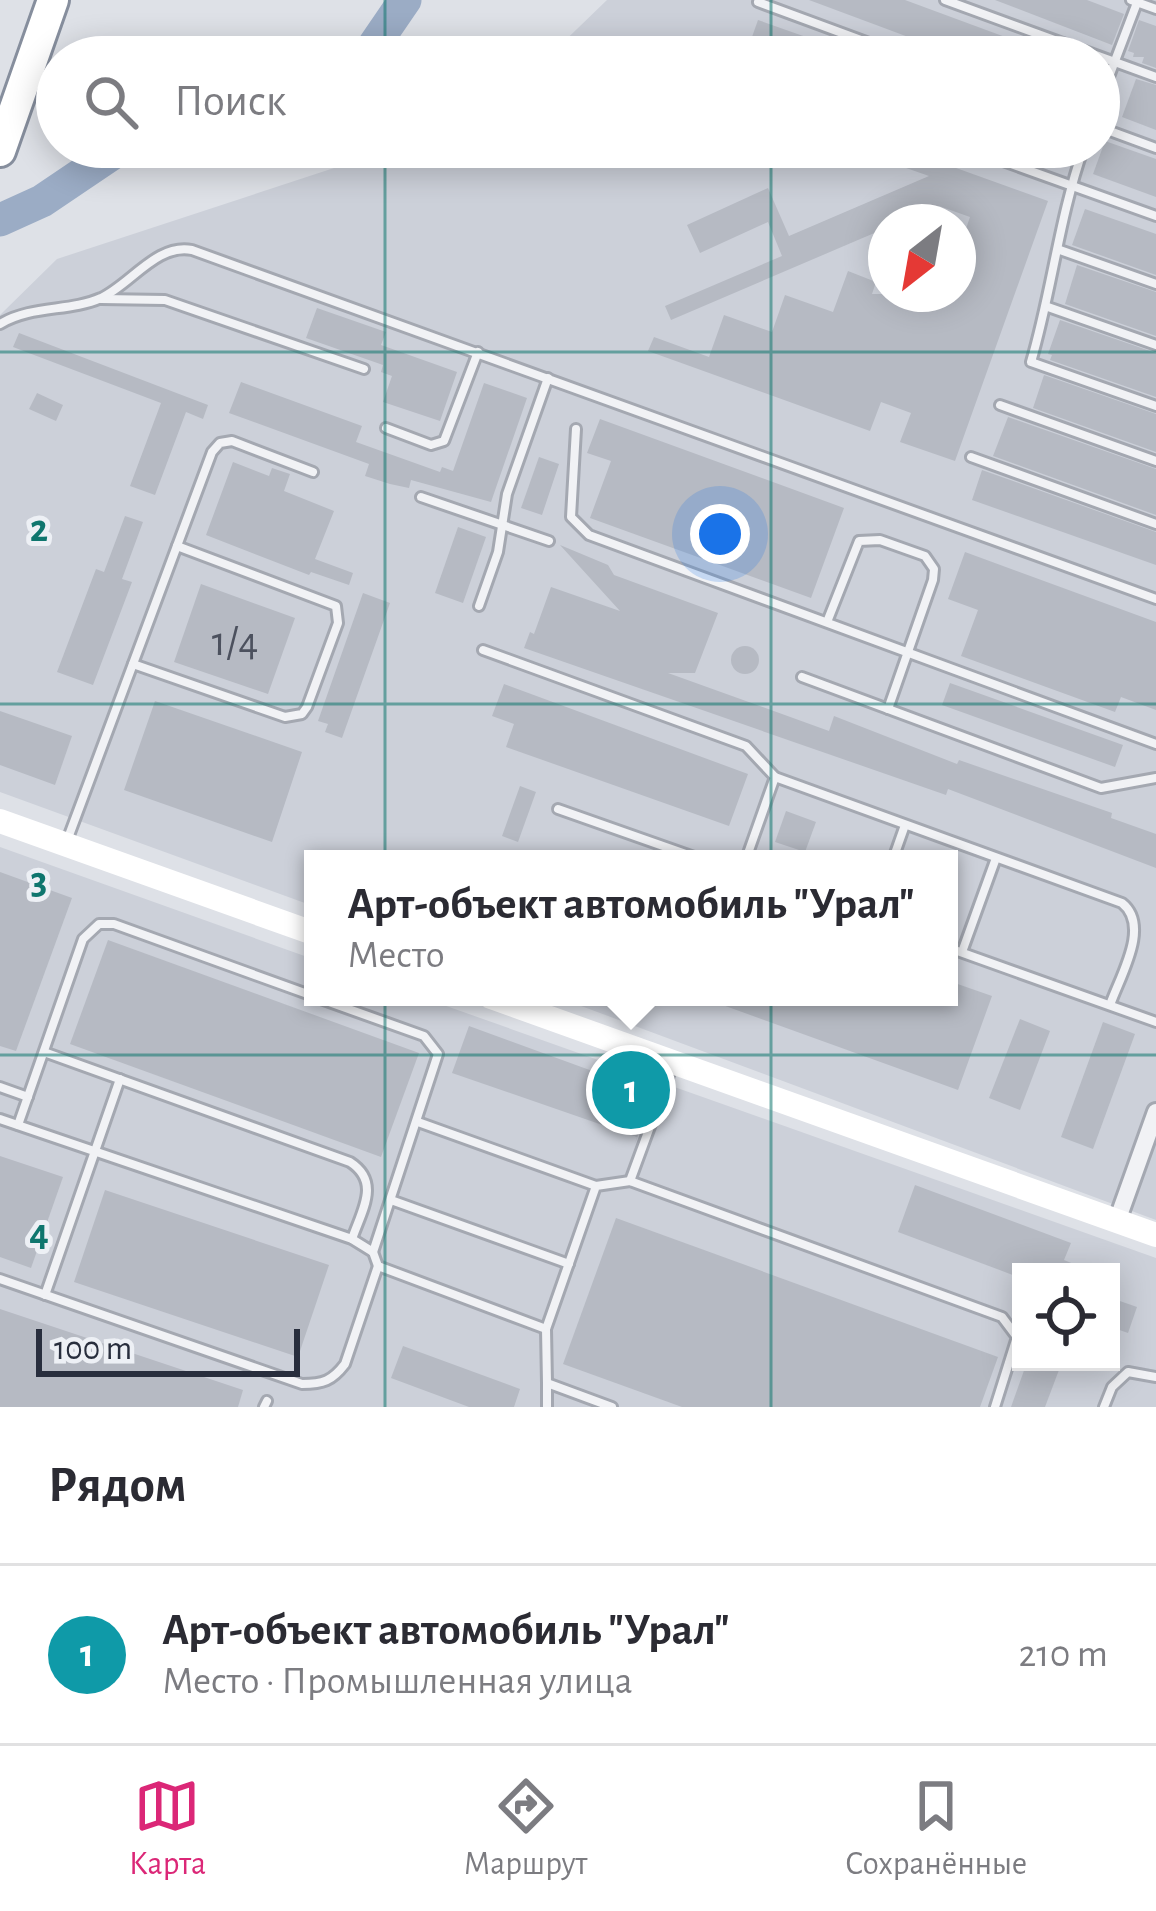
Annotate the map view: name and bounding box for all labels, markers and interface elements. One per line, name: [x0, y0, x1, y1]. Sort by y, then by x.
search box: [36, 36, 1120, 168]
icon: search: [78, 69, 144, 135]
text: Поиск: [174, 79, 286, 124]
north arrow: [868, 204, 976, 312]
your location: [690, 504, 750, 564]
text: 2: [30, 510, 48, 549]
house number: 1/4: [212, 621, 258, 663]
popup: [304, 850, 958, 1006]
text: 3: [31, 862, 47, 901]
text: Арт-объект автомобиль "Урал": [347, 882, 915, 927]
text: Место: [347, 936, 445, 975]
pin: 1: [592, 1045, 670, 1135]
text: 4: [29, 1214, 49, 1253]
map controls: [1012, 1263, 1120, 1371]
button: locate: [1012, 1263, 1120, 1371]
scale bar: [36, 1323, 300, 1376]
text: 100 m: [54, 1333, 132, 1366]
text: Рядом: [48, 1460, 187, 1511]
text: Арт-объект автомобиль "Урал": [162, 1608, 730, 1653]
text: 1: [80, 1635, 94, 1674]
text: 210 m: [1019, 1635, 1108, 1674]
text: Место · Промышленная улица: [162, 1662, 633, 1701]
tab: Карта: [129, 1773, 206, 1885]
tab: Маршрут: [464, 1773, 587, 1885]
tab: Сохранённые: [845, 1773, 1027, 1885]

